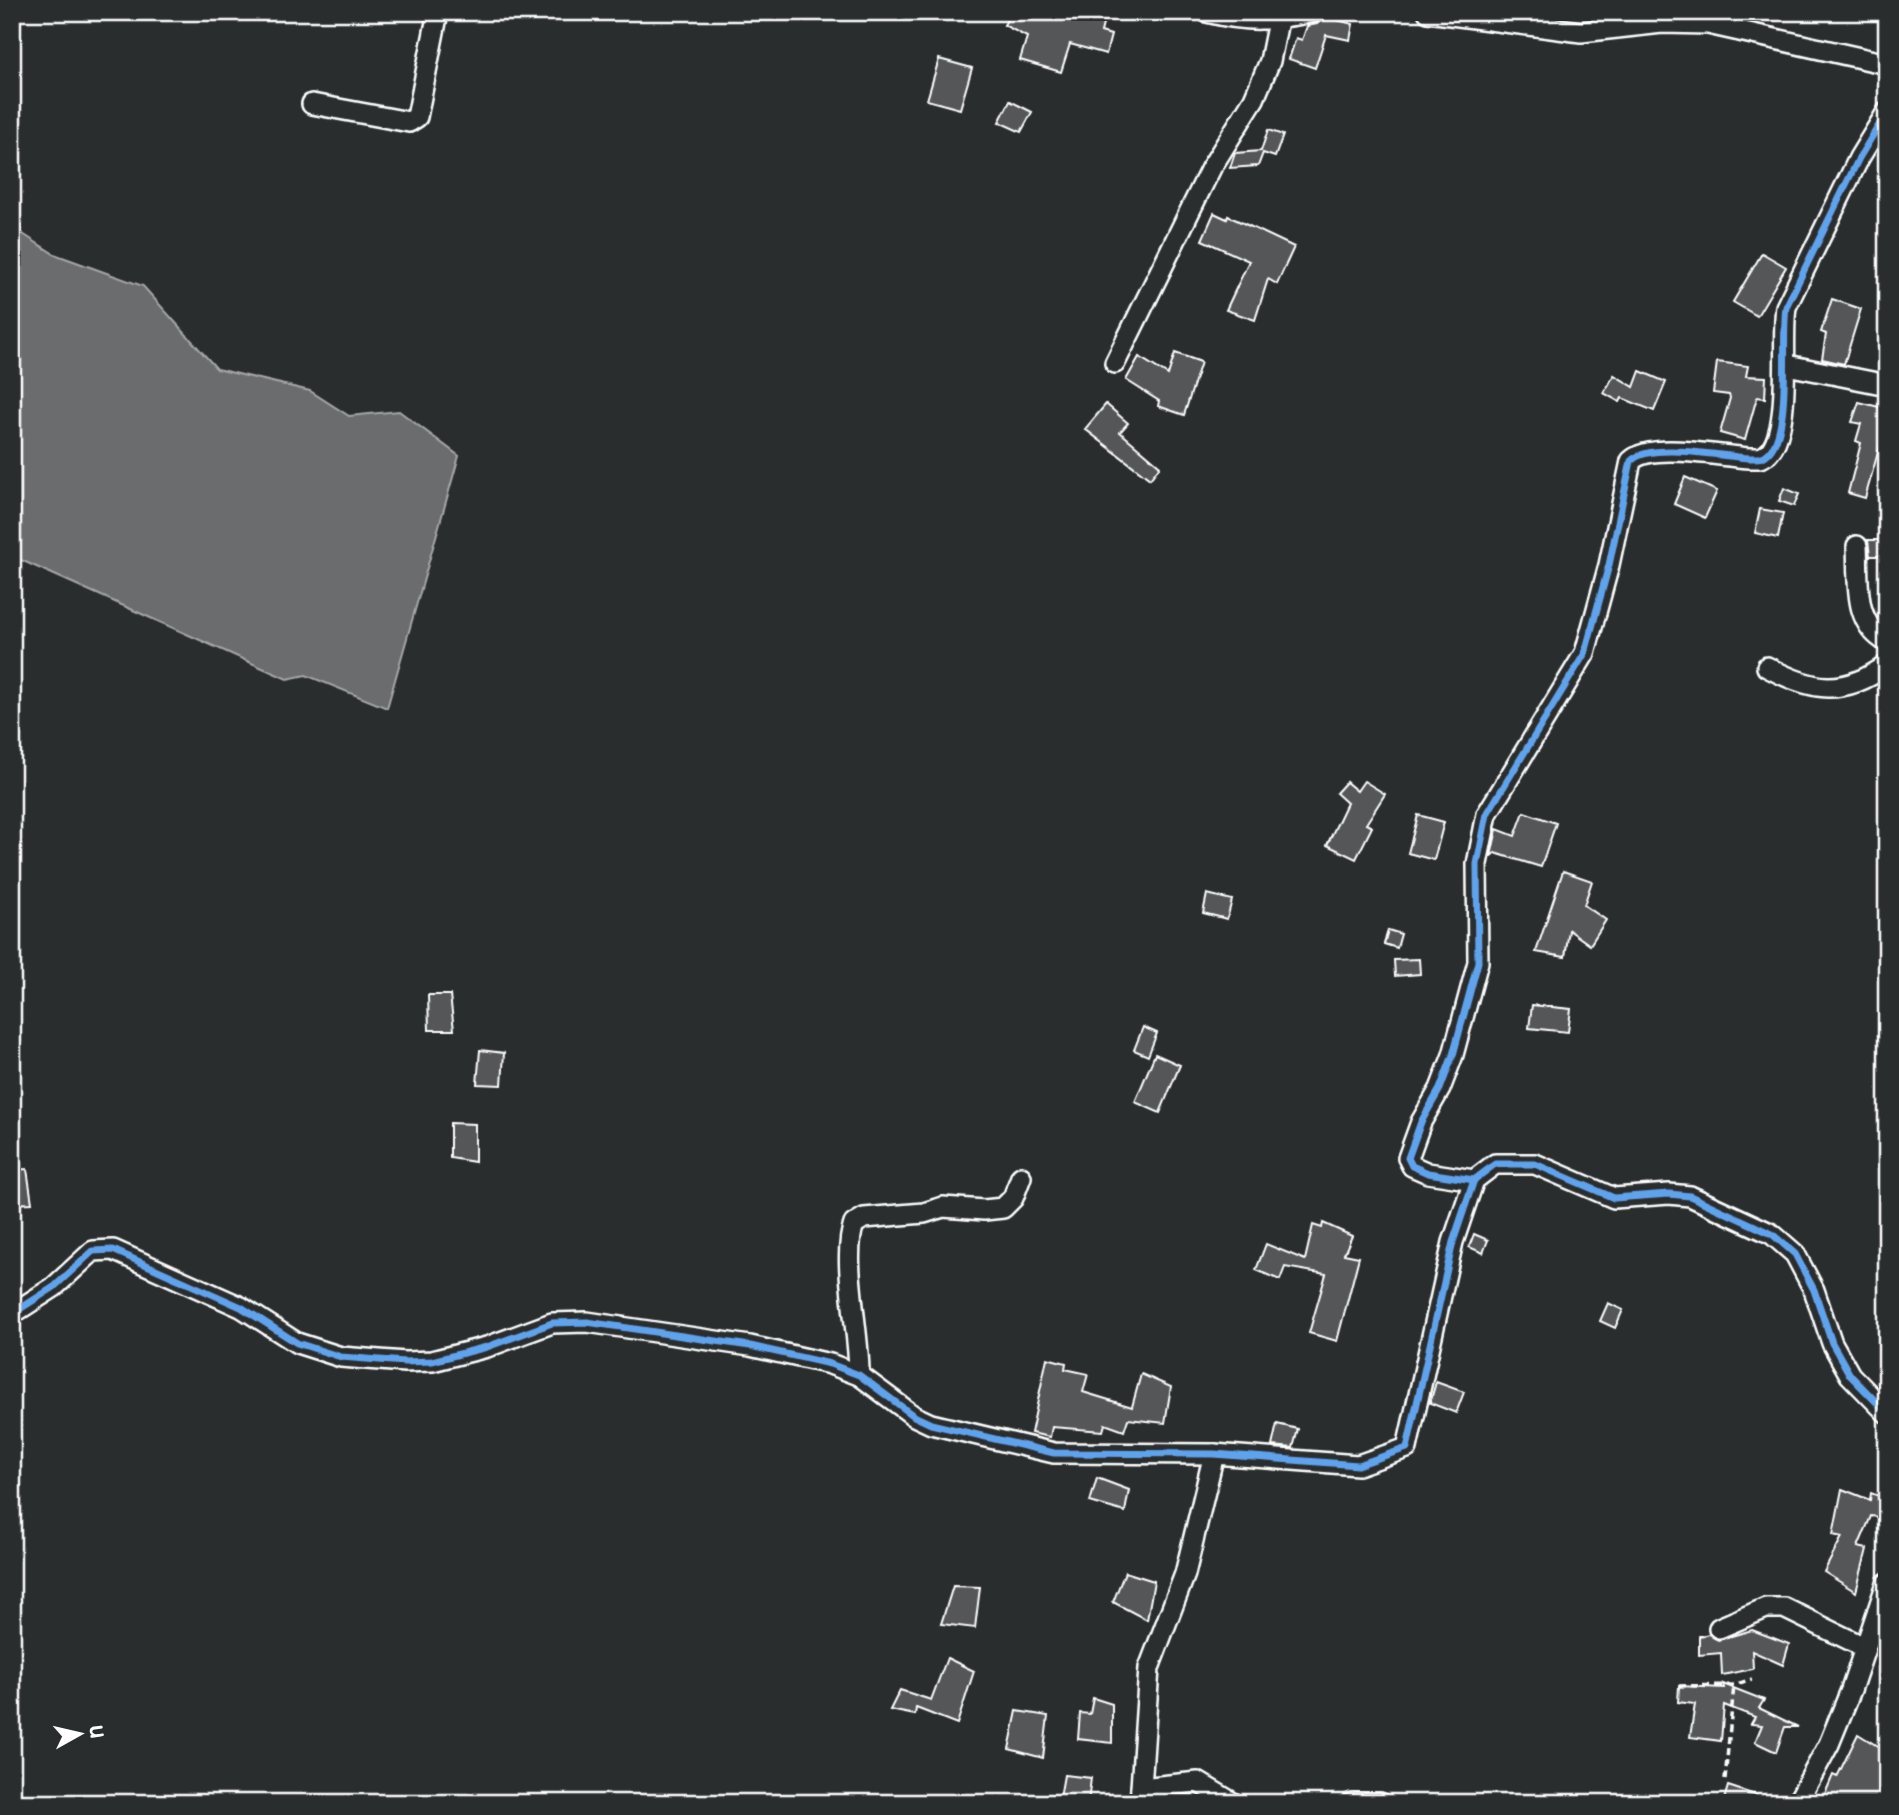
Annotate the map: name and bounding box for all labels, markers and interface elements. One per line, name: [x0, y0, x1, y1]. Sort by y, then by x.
north arrow: [46, 1700, 116, 1770]
text: U: [84, 1723, 111, 1740]

